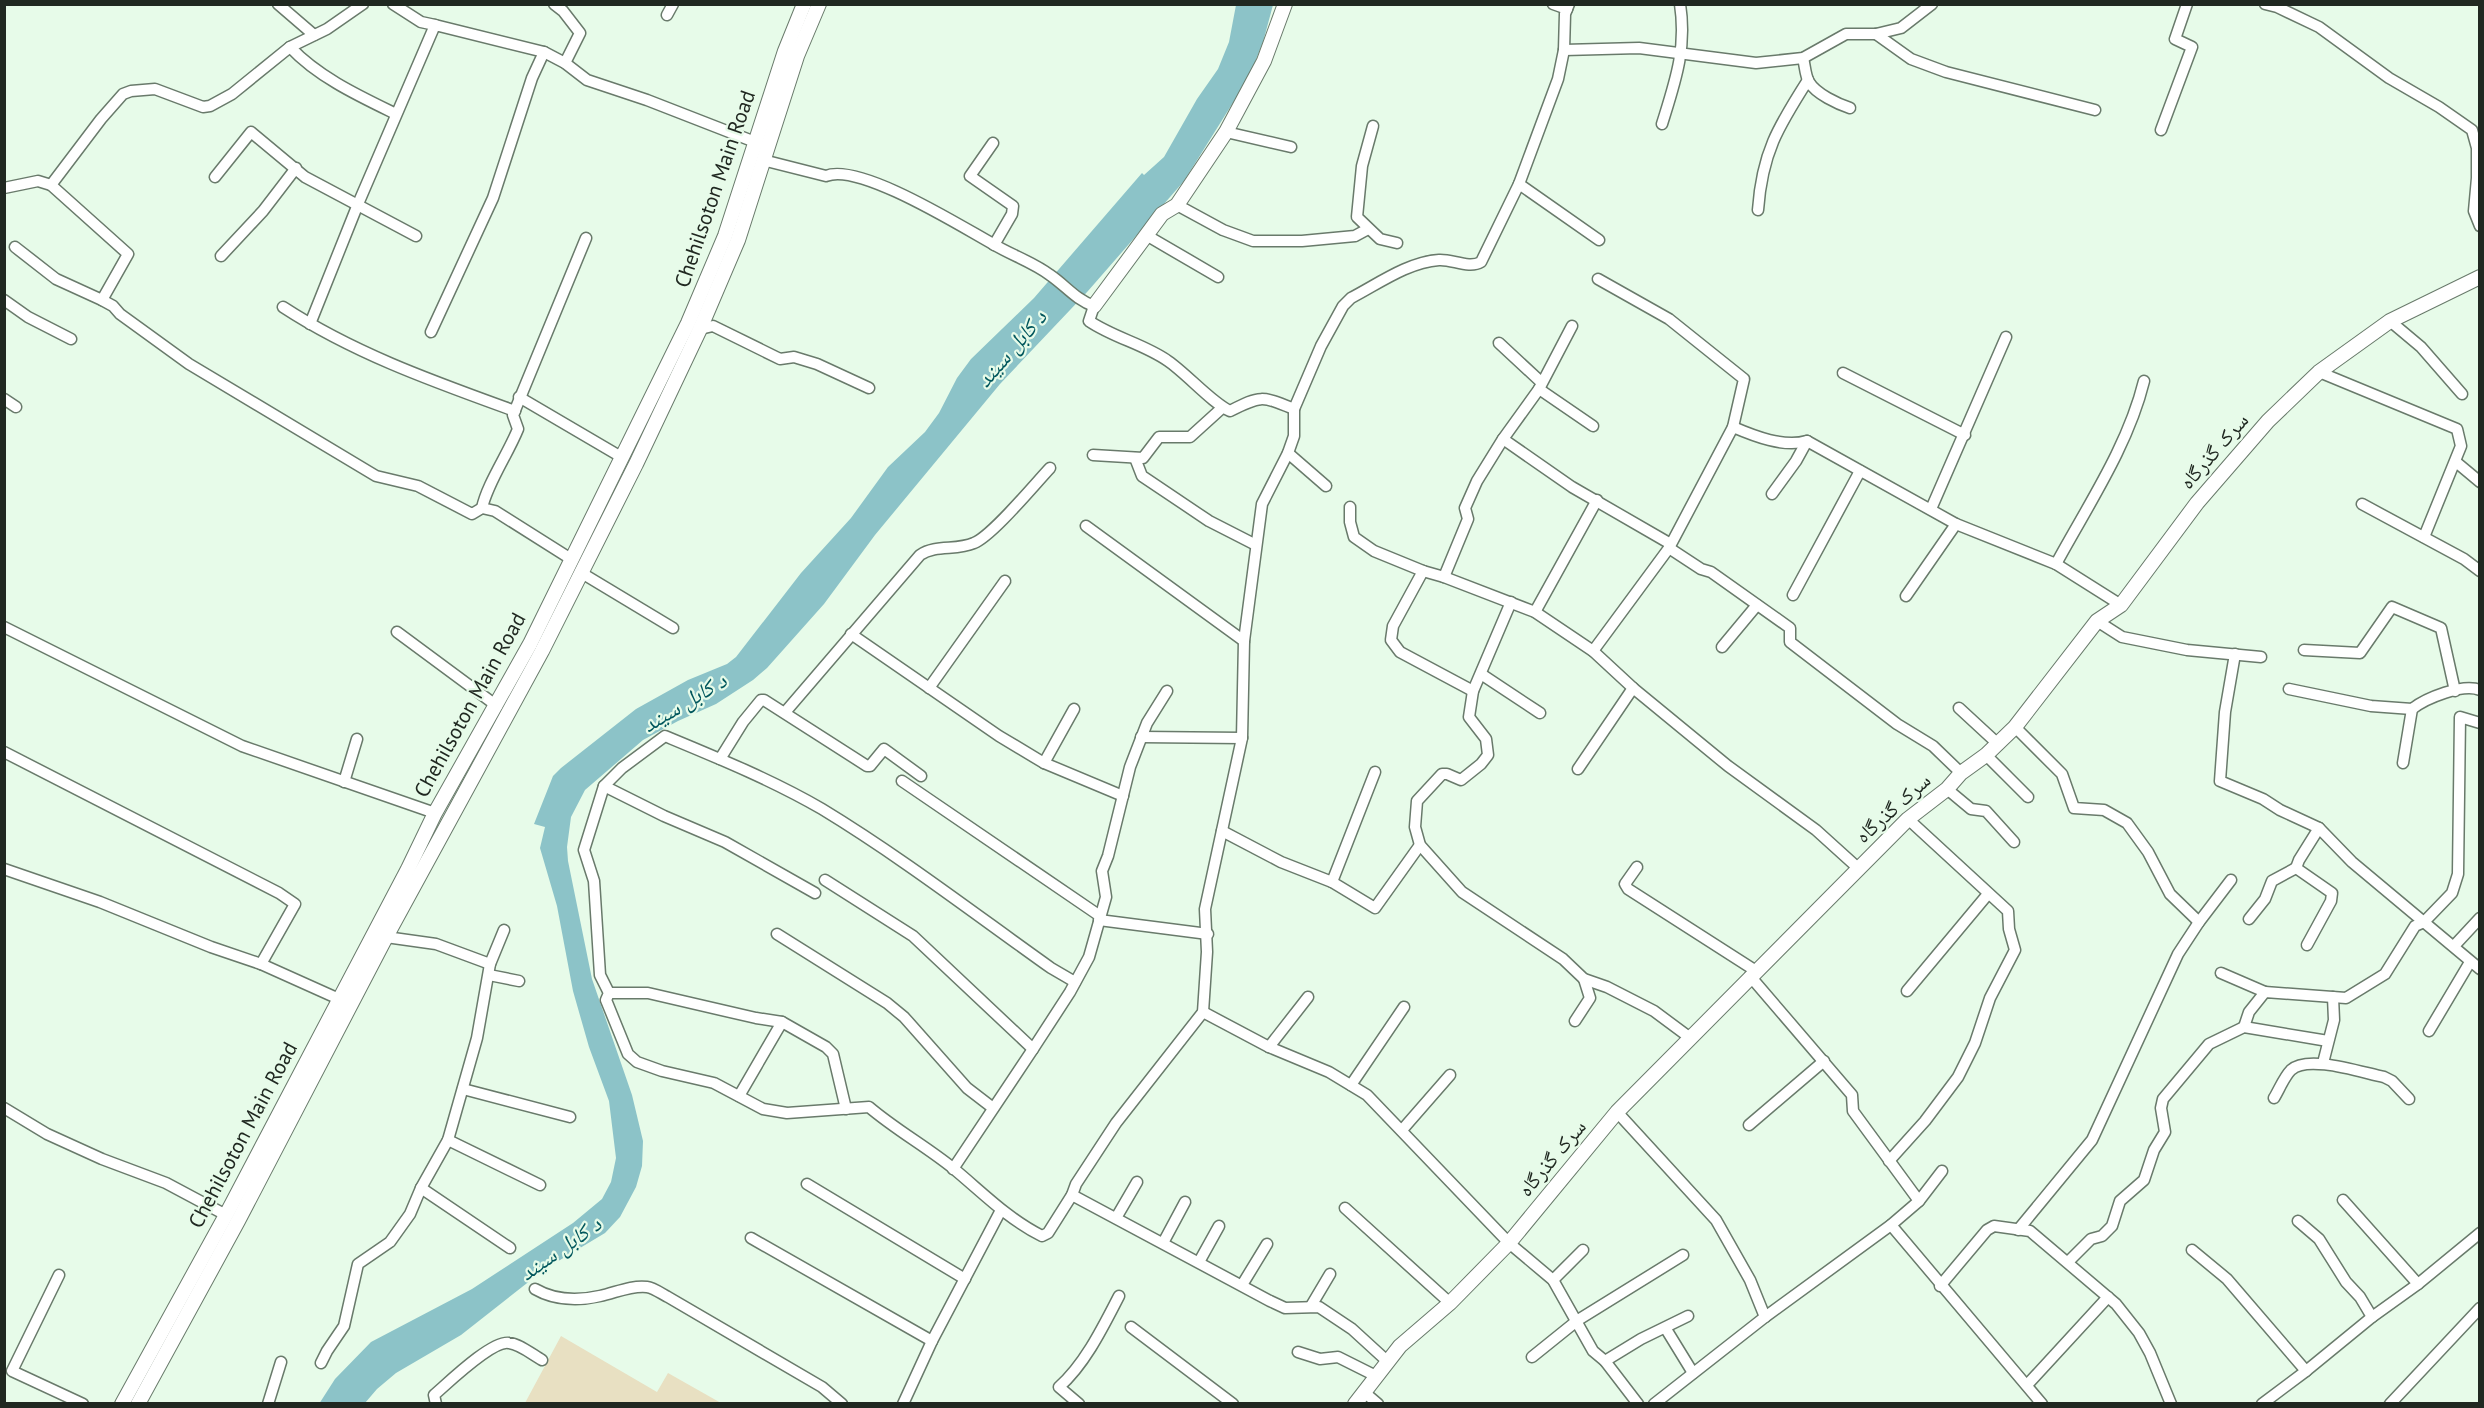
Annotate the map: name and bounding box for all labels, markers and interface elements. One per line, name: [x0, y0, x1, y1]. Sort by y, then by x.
street label: Chehilsoton Main Road: [668, 87, 761, 291]
water label: د کابل سيند: [970, 303, 1053, 393]
street label: سرک گذرگاه: [2173, 407, 2254, 494]
street label: Chehilsoton Main Road: [408, 608, 532, 802]
water label: د کابل سيند: [637, 665, 732, 738]
street label: سرک گذرگاه: [1849, 767, 1936, 849]
street label: Chehilsoton Main Road: [182, 1037, 303, 1232]
street label: سرک گذرگاه: [1512, 1114, 1592, 1202]
water label: د کابل سيند: [514, 1209, 607, 1286]

